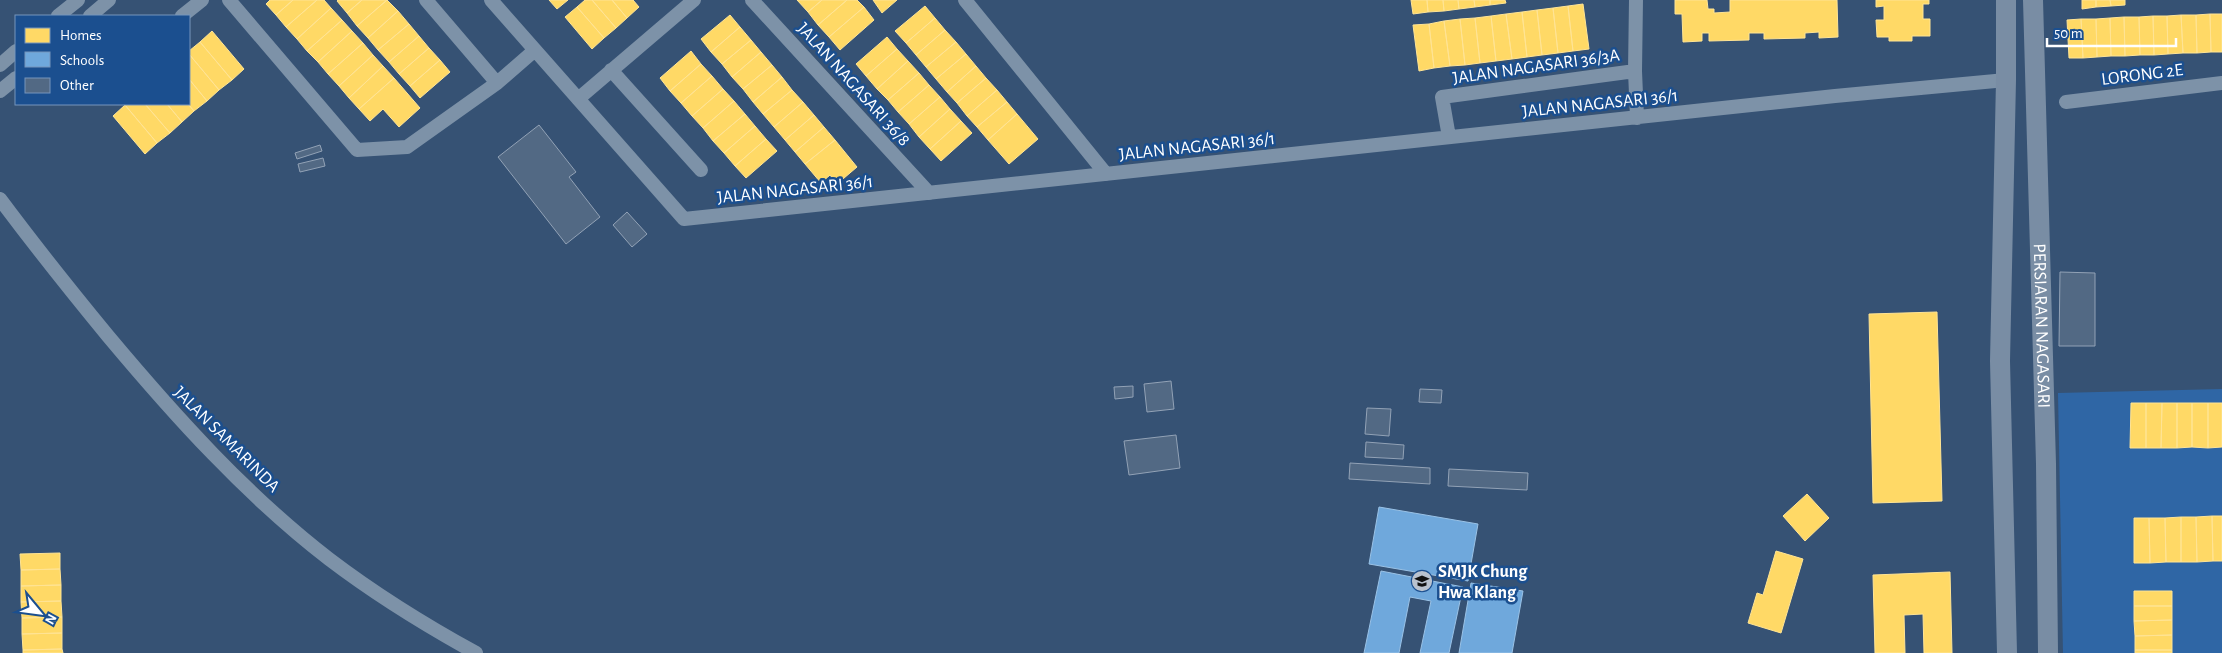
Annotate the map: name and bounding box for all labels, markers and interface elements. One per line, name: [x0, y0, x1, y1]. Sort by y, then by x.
legend: [15, 15, 190, 105]
scale bar: [2047, 15, 2176, 47]
street label: JALAN NAGASARI 36/8: [793, 20, 913, 150]
text: 50 m: [2054, 26, 2083, 41]
text: Homes: [60, 28, 102, 43]
street label: JALAN NAGASARI 36/3A: [1452, 46, 1621, 88]
text: Schools: [60, 53, 104, 68]
street label: LORONG 2E: [2100, 61, 2184, 89]
text: Other: [60, 78, 94, 93]
street label: JALAN NAGASARI 36/1: [1521, 87, 1679, 121]
street label: JALAN NAGASARI 36/1: [1118, 130, 1276, 164]
street label: JALAN NAGASARI 36/1: [716, 173, 874, 207]
street label: PERSIARAN NAGASARI: [2030, 243, 2052, 409]
street label: JALAN SAMARINDA: [170, 383, 283, 497]
place label: SMJK Chung Hwa Klang: [1438, 563, 1528, 602]
school or university icon: SMJK Chung Hwa Klang: [1410, 569, 1434, 593]
north arrow: [15, 588, 65, 638]
text: N: [42, 611, 59, 626]

